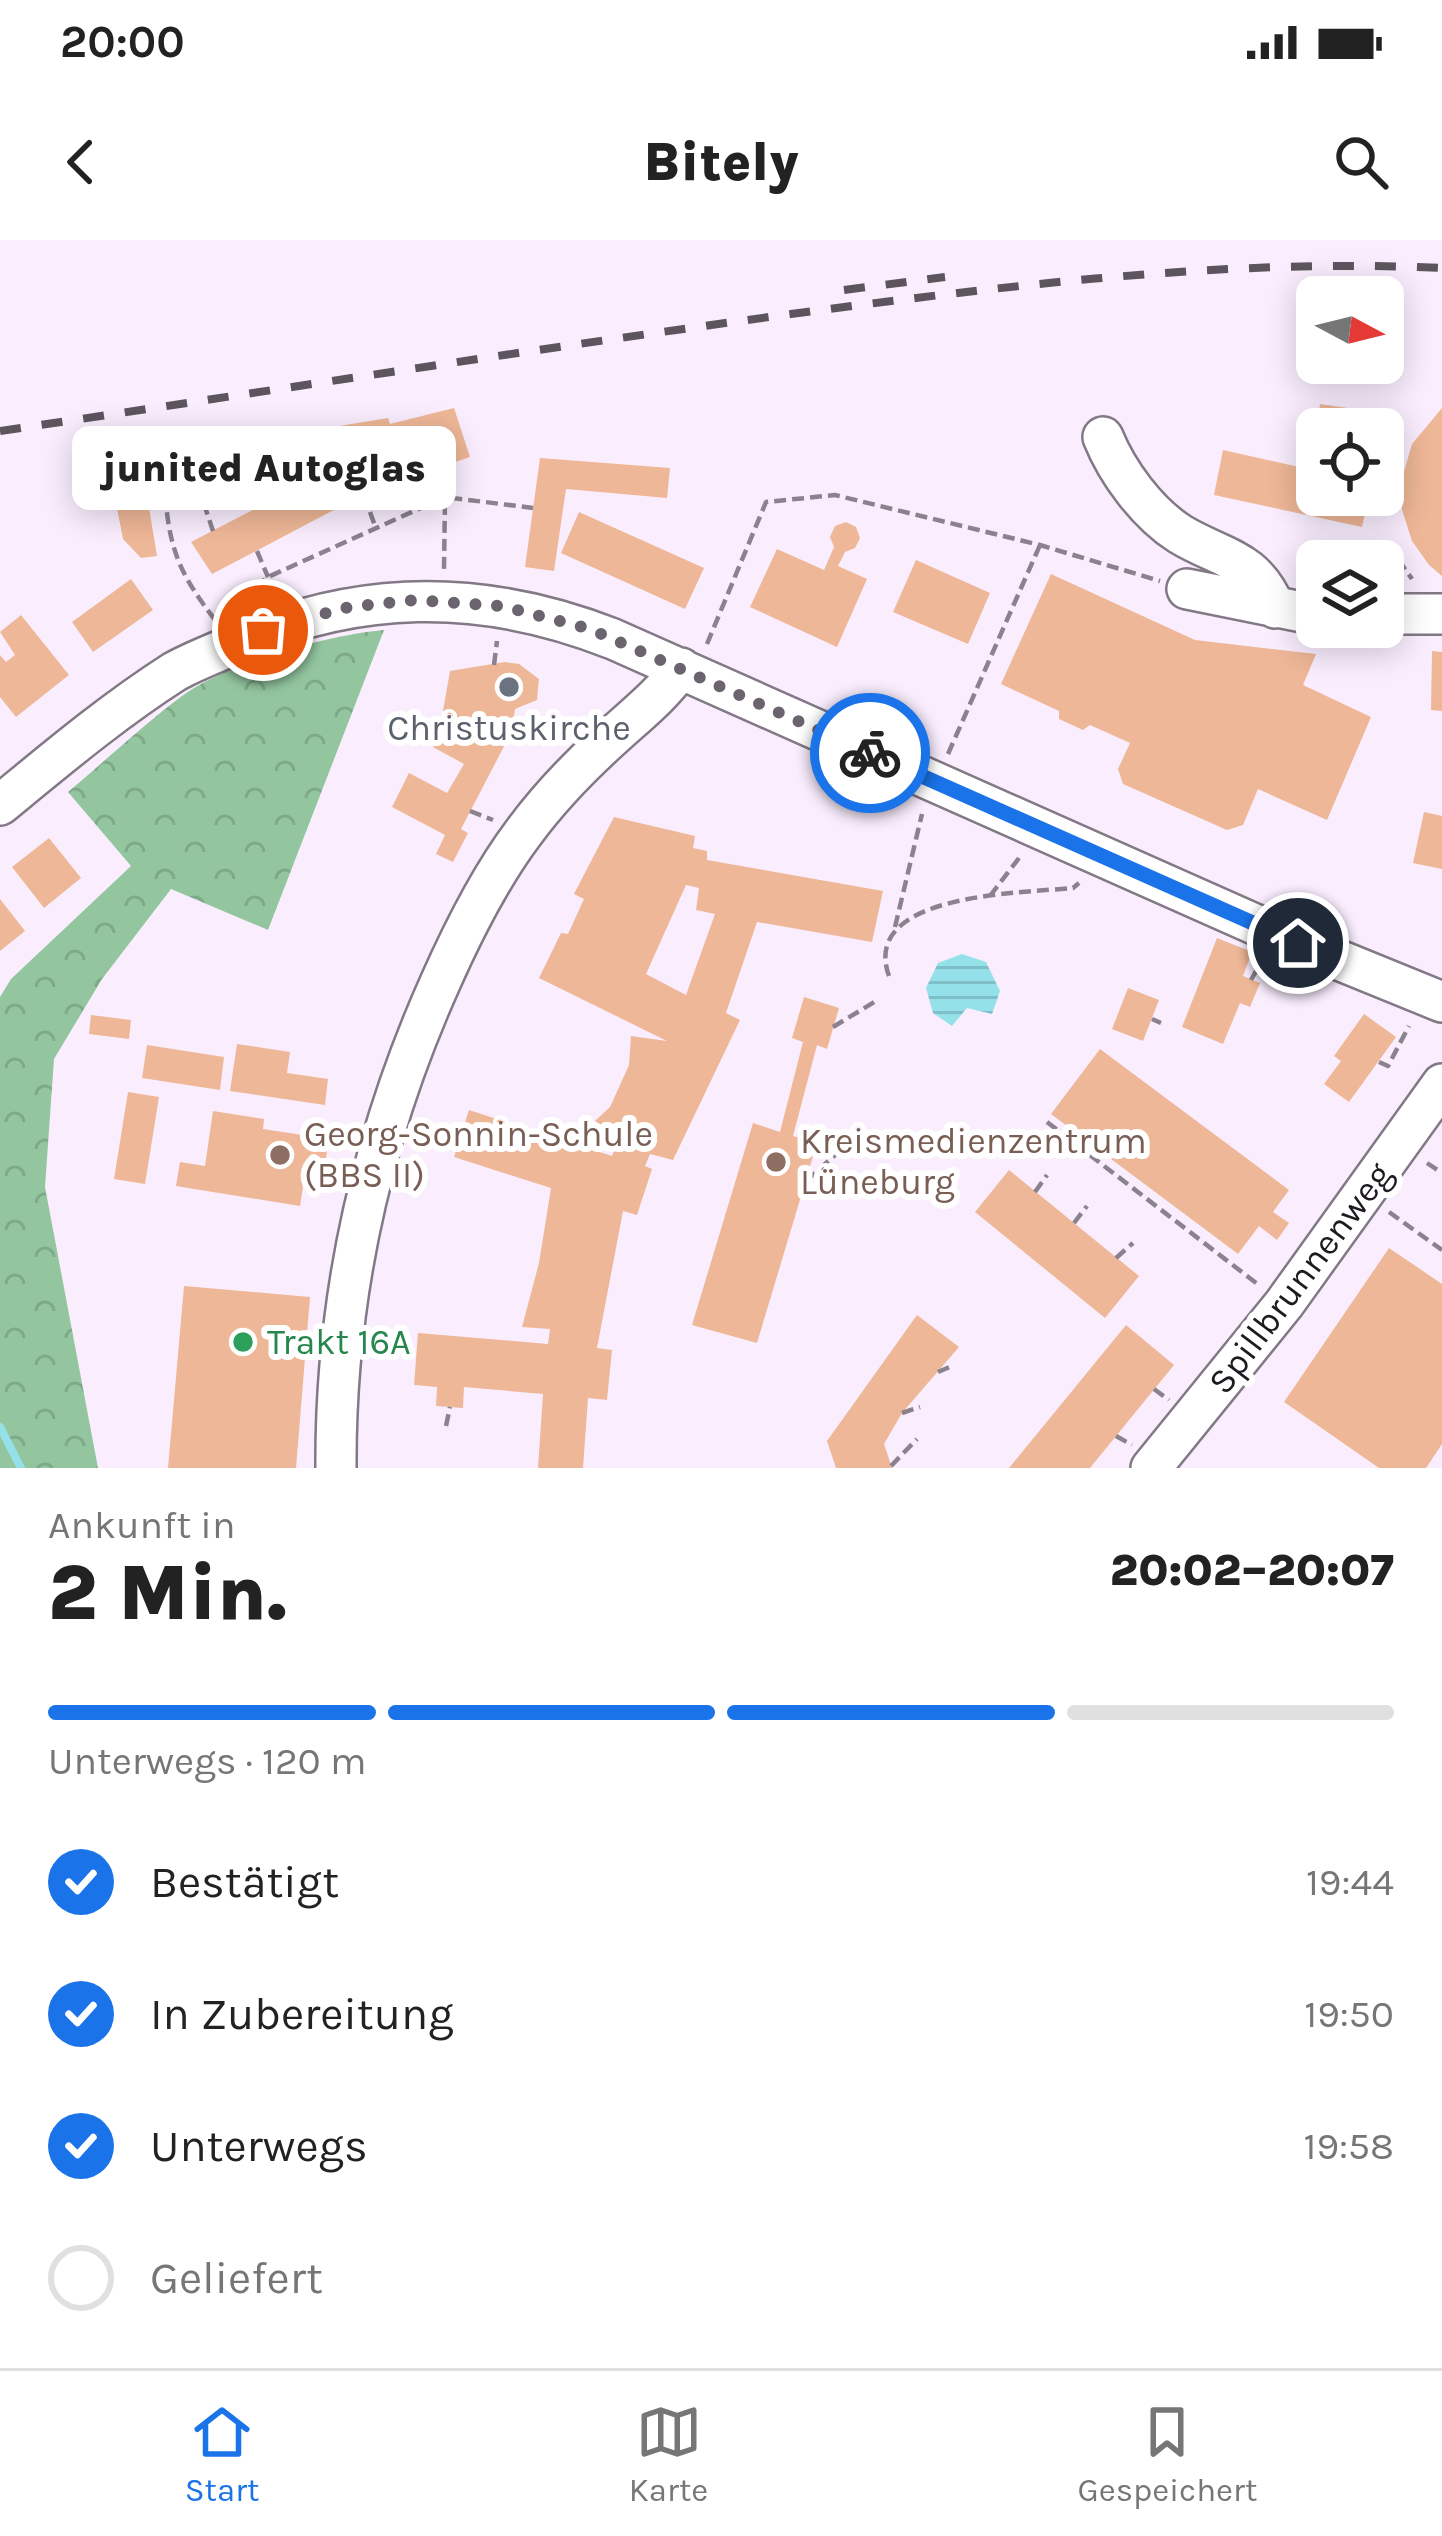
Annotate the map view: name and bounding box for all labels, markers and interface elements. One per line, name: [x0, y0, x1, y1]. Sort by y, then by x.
text: 20:00: [60, 16, 185, 68]
icon: back: [48, 129, 114, 195]
icon: search: [1328, 129, 1394, 195]
text: Bitely: [643, 130, 799, 194]
north arrow: [1296, 276, 1404, 384]
map controls: [1296, 276, 1404, 648]
button: locate: [1296, 408, 1404, 516]
callout: junited Autoglas: [71, 426, 455, 510]
text: junited Autoglas: [102, 445, 426, 491]
button: layers: [1296, 540, 1404, 648]
pin: [212, 579, 314, 681]
icon: bag: [230, 597, 296, 663]
marker: Christuskirche: [496, 674, 522, 700]
courier: [810, 693, 930, 813]
place label: Christuskirche: [387, 707, 631, 749]
icon: bike: [837, 720, 903, 786]
pin: [1247, 892, 1349, 994]
icon: home: [1265, 910, 1331, 976]
place label: Georg-Sonnin-Schule (BBS II): [304, 1113, 653, 1196]
place label: Kreismedienzentrum Lüneburg: [800, 1120, 1147, 1203]
marker: Georg-Sonnin-Schule (BBS II): [267, 1142, 293, 1168]
marker: Kreismedienzentrum Lüneburg: [763, 1149, 789, 1175]
street label: Spillbrunnenweg: [1199, 1154, 1401, 1402]
place label: Trakt 16A: [267, 1321, 411, 1363]
marker: Trakt 16A: [230, 1329, 256, 1355]
text: Ankunft in: [48, 1502, 236, 1548]
text: 20:02–20:07: [1110, 1544, 1394, 1596]
text: 2 Min.: [48, 1547, 287, 1639]
text: Unterwegs · 120 m: [48, 1738, 366, 1784]
icon: check: [48, 1849, 114, 1915]
text: Bestätigt: [150, 1856, 339, 1908]
text: 19:44: [1306, 1859, 1394, 1905]
icon: check: [48, 1981, 114, 2047]
text: In Zubereitung: [150, 1988, 454, 2040]
text: 19:50: [1304, 1991, 1394, 2037]
icon: check: [48, 2113, 114, 2179]
text: Unterwegs: [150, 2120, 368, 2172]
text: 19:58: [1304, 2123, 1394, 2169]
text: Geliefert: [150, 2252, 323, 2304]
tab: Start: [185, 2399, 260, 2509]
tab: Karte: [629, 2399, 708, 2509]
tab: Gespeichert: [1078, 2399, 1257, 2509]

